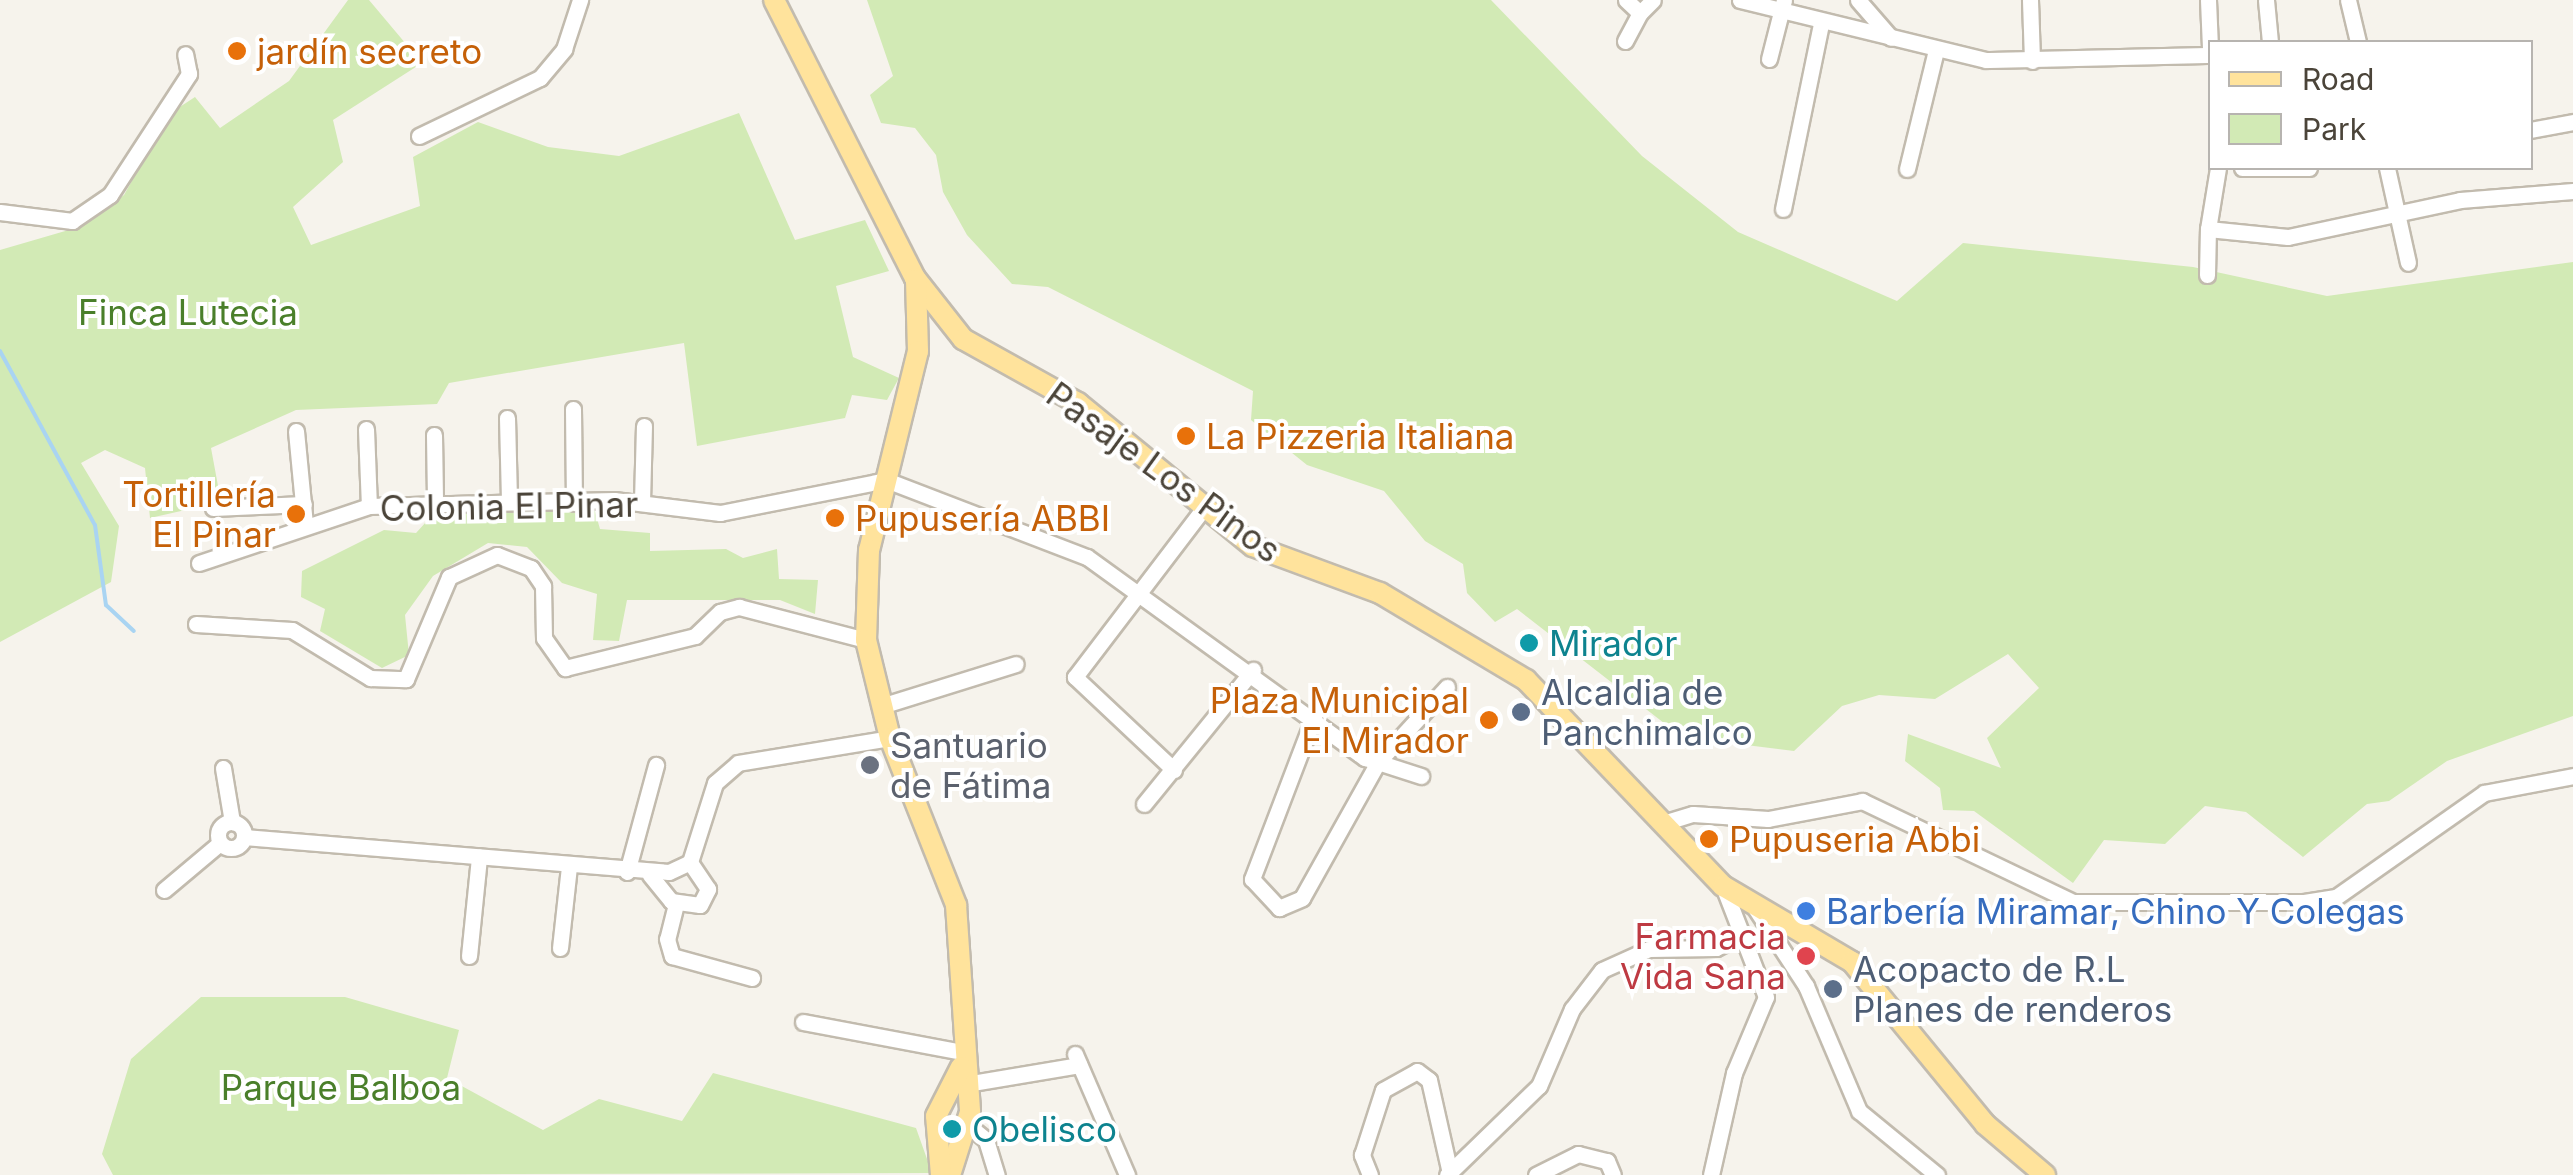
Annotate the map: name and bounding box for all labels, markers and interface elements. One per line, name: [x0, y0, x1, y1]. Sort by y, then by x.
place label: jardín secreto: [257, 30, 482, 72]
marker: jardín secreto: [226, 40, 248, 62]
legend: [2208, 40, 2533, 170]
text: Road: [2302, 61, 2374, 97]
text: Park: [2302, 111, 2366, 147]
park label: Finca Lutecia: [78, 291, 298, 333]
street label: Pasaje Los Pinos: [1039, 373, 1289, 571]
place label: La Pizzeria Italiana: [1206, 415, 1514, 457]
marker: La Pizzeria Italiana: [1175, 425, 1197, 447]
place label: Tortillería El Pinar: [122, 473, 276, 555]
street label: Colonia El Pinar: [379, 483, 639, 529]
place label: Pupusería ABBI: [855, 497, 1110, 539]
marker: Tortillería El Pinar: [285, 503, 307, 525]
marker: Pupusería ABBI: [824, 507, 846, 529]
place label: Mirador: [1549, 622, 1678, 664]
marker: Mirador: [1518, 632, 1540, 654]
place label: Alcaldia de Panchimalco: [1541, 671, 1753, 753]
place label: Plaza Municipal El Mirador: [1210, 679, 1469, 761]
marker: Alcaldia de Panchimalco: [1510, 701, 1532, 723]
marker: Plaza Municipal El Mirador: [1478, 709, 1500, 731]
place label: Santuario de Fátima: [890, 724, 1051, 806]
marker: Santuario de Fátima: [859, 754, 881, 776]
place label: Pupuseria Abbi: [1729, 818, 1980, 860]
marker: Pupuseria Abbi: [1698, 828, 1720, 850]
place label: Barbería Miramar, Chino Y Colegas: [1826, 890, 2405, 932]
marker: Barbería Miramar, Chino Y Colegas: [1795, 900, 1817, 922]
place label: Farmacia Vida Sana: [1620, 915, 1786, 997]
marker: Farmacia Vida Sana: [1795, 945, 1817, 967]
place label: Acopacto de R.L Planes de renderos: [1853, 948, 2172, 1030]
marker: Acopacto de R.L Planes de renderos: [1822, 978, 1844, 1000]
park label: Parque Balboa: [221, 1066, 461, 1108]
place label: Obelisco: [972, 1108, 1117, 1150]
marker: Obelisco: [941, 1118, 963, 1140]

